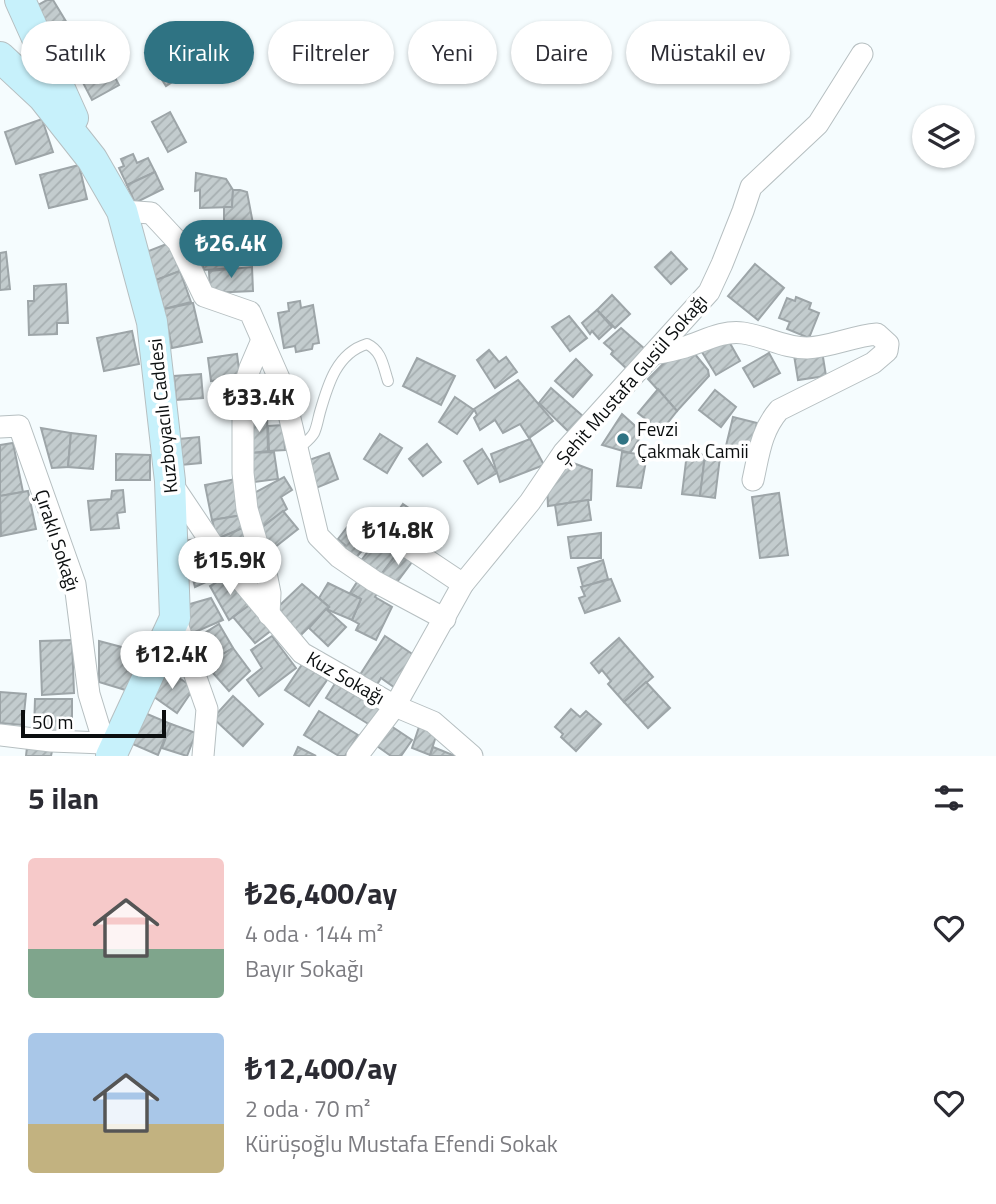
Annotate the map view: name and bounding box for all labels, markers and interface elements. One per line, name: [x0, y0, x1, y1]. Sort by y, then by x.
chip: Satılık: [21, 21, 130, 84]
chip: Kiralık: [144, 21, 254, 84]
chip: Filtreler: [268, 21, 394, 84]
chip: Yeni: [408, 21, 497, 84]
chip: Daire: [511, 21, 612, 84]
chip: Müstakil ev: [626, 21, 790, 84]
map controls: [912, 105, 975, 168]
button: layers: [912, 105, 975, 168]
pin: ₺26.4K: [174, 220, 288, 280]
text: ₺26.4K: [195, 225, 267, 260]
street label: Şehit Mustafa Gusül Sokağı: [548, 287, 714, 471]
street label: Kuzboyacılı Caddesi: [139, 337, 185, 495]
pin: ₺33.4K: [202, 374, 316, 434]
text: ₺33.4K: [223, 379, 295, 414]
place label: Fevzi Çakmak Camii: [637, 414, 749, 465]
marker: Fevzi Çakmak Camii: [615, 431, 631, 447]
street label: Çıraklı Sokağı: [28, 485, 88, 595]
pin: ₺14.8K: [341, 508, 455, 567]
text: ₺14.8K: [362, 512, 434, 547]
pin: ₺15.9K: [173, 538, 287, 597]
text: ₺15.9K: [194, 542, 266, 577]
pin: ₺12.4K: [115, 632, 229, 691]
text: ₺12.4K: [136, 636, 208, 671]
street label: Kuz Sokağı: [301, 643, 391, 711]
scale bar: [21, 707, 166, 739]
text: 50 m: [32, 707, 73, 736]
text: 5 ilan: [28, 775, 99, 821]
icon: filters: [930, 779, 968, 817]
text: ₺26,400/ay: [245, 870, 397, 916]
icon: home: [84, 886, 168, 970]
icon: heart: [930, 909, 968, 947]
text: 4 oda · 144 m²: [245, 916, 383, 951]
text: Bayır Sokağı: [245, 951, 364, 986]
text: ₺12,400/ay: [245, 1045, 397, 1091]
icon: home: [84, 1061, 168, 1145]
icon: heart: [930, 1084, 968, 1122]
text: 2 oda · 70 m²: [245, 1091, 370, 1126]
text: Kürüşoğlu Mustafa Efendi Sokak: [245, 1126, 558, 1161]

